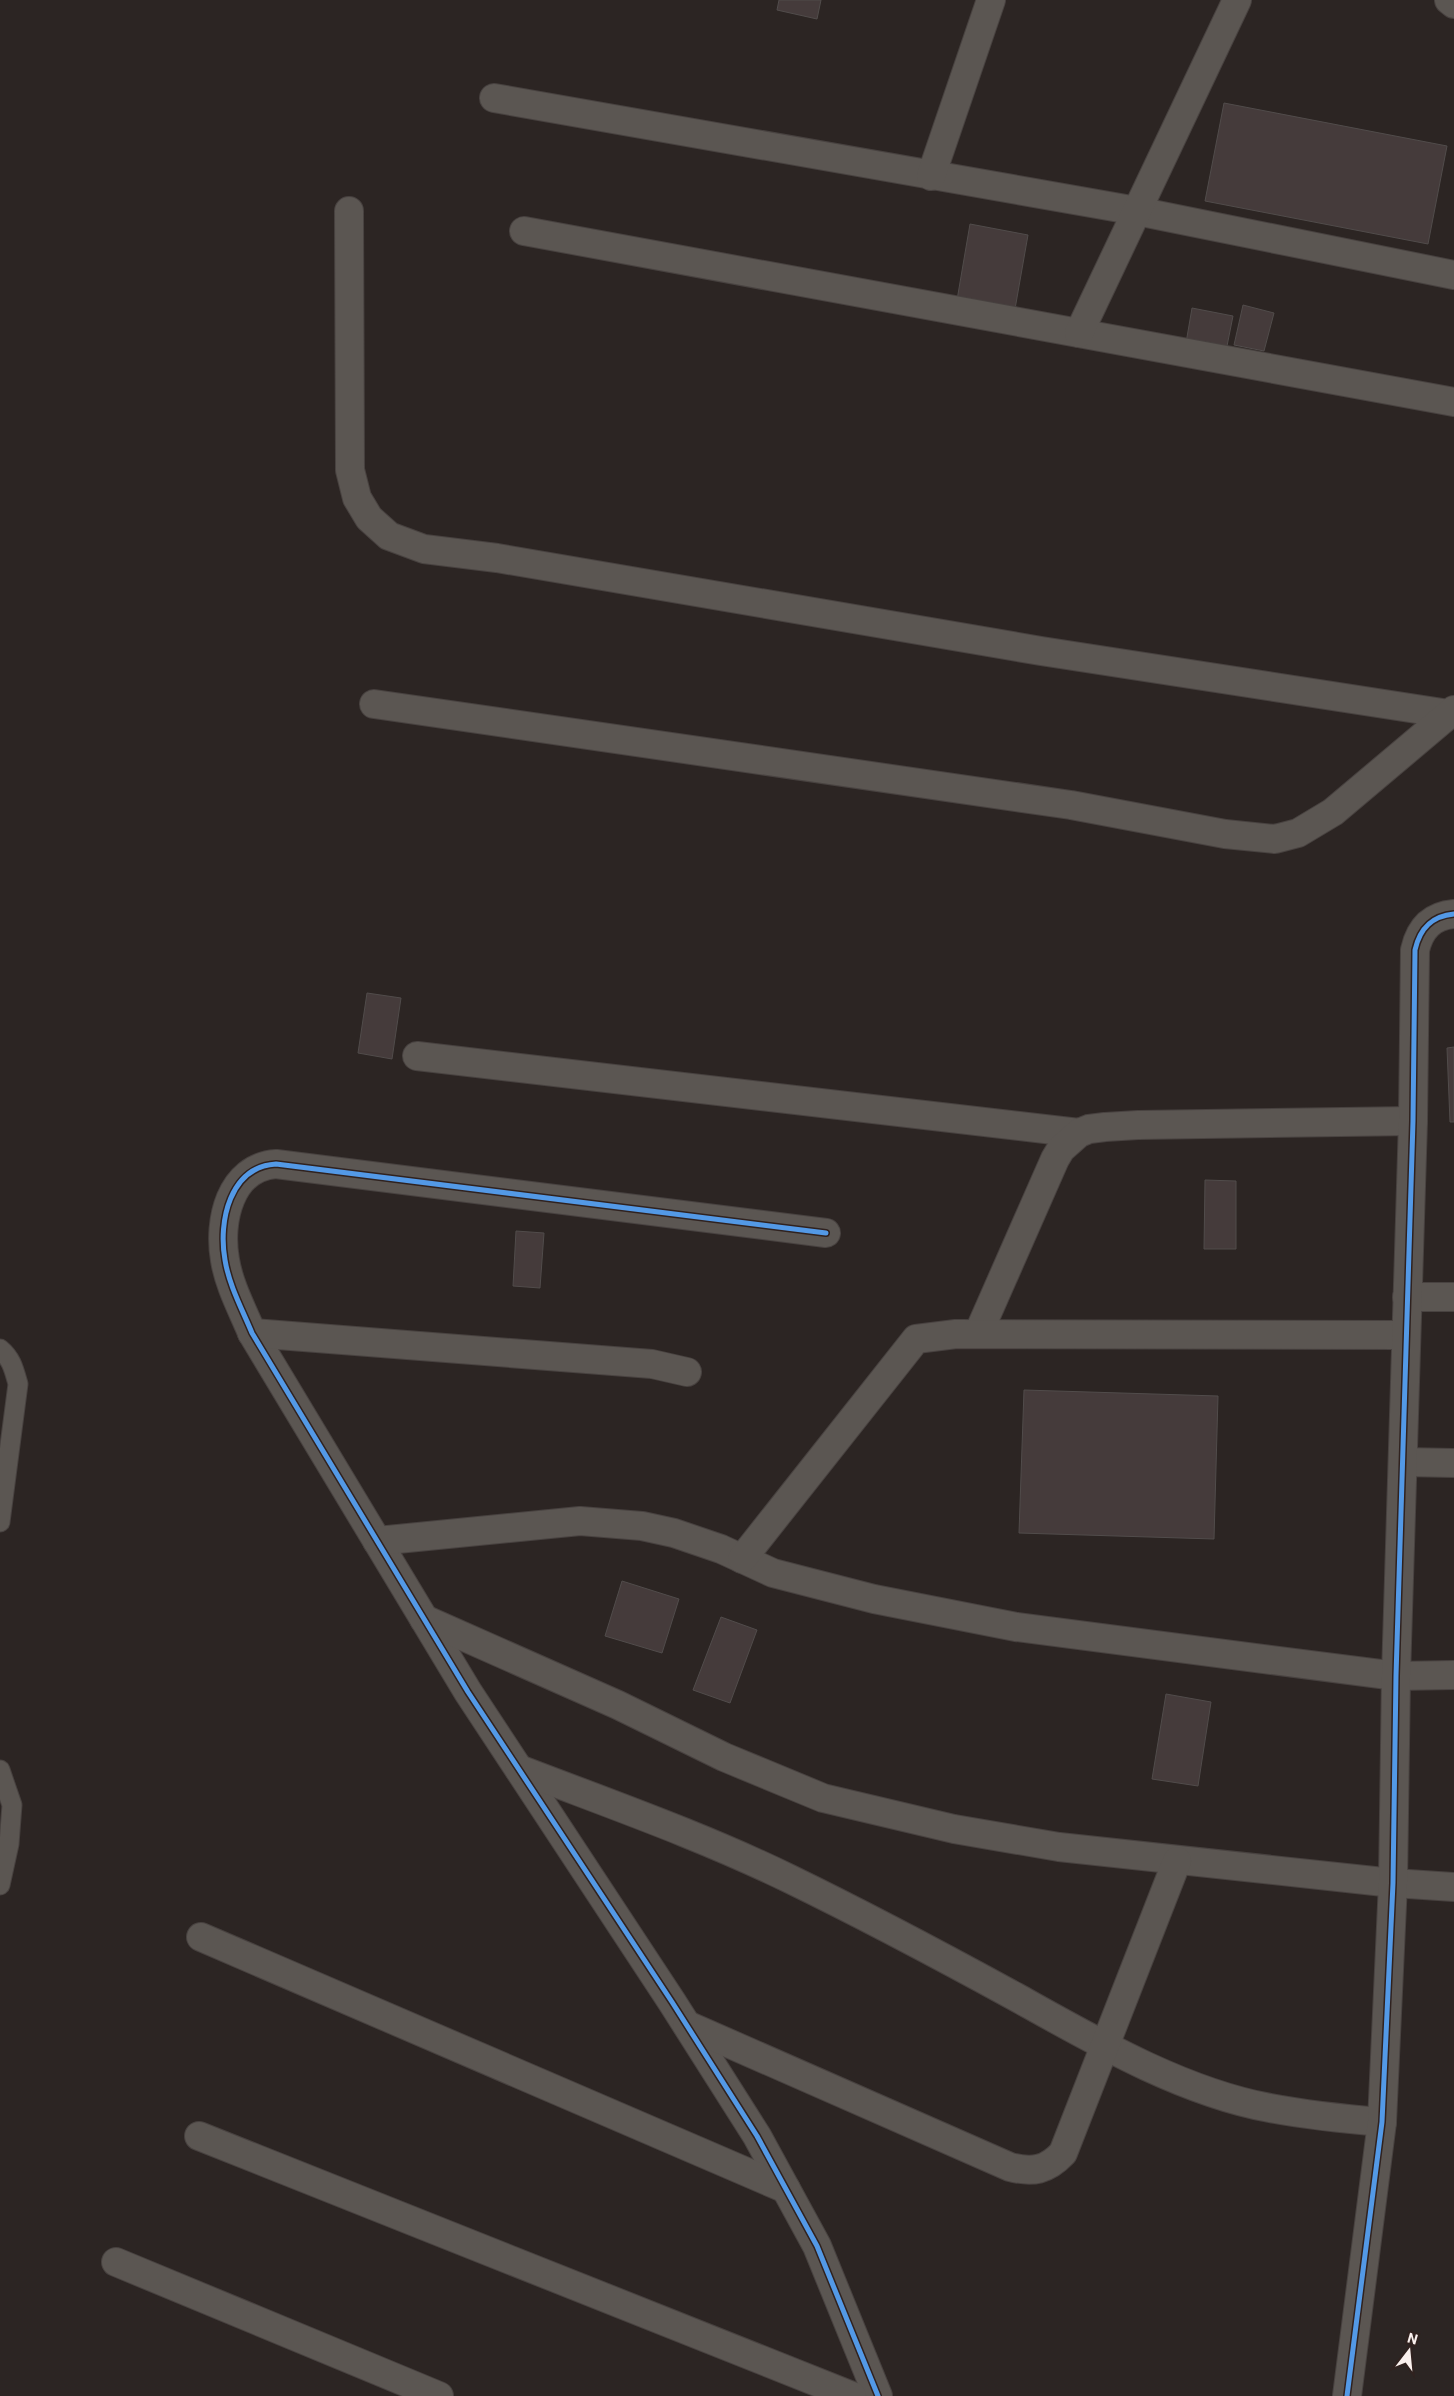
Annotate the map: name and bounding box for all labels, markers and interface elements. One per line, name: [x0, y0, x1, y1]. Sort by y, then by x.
north arrow: [1384, 2326, 1434, 2376]
text: N: [1406, 2329, 1420, 2348]

